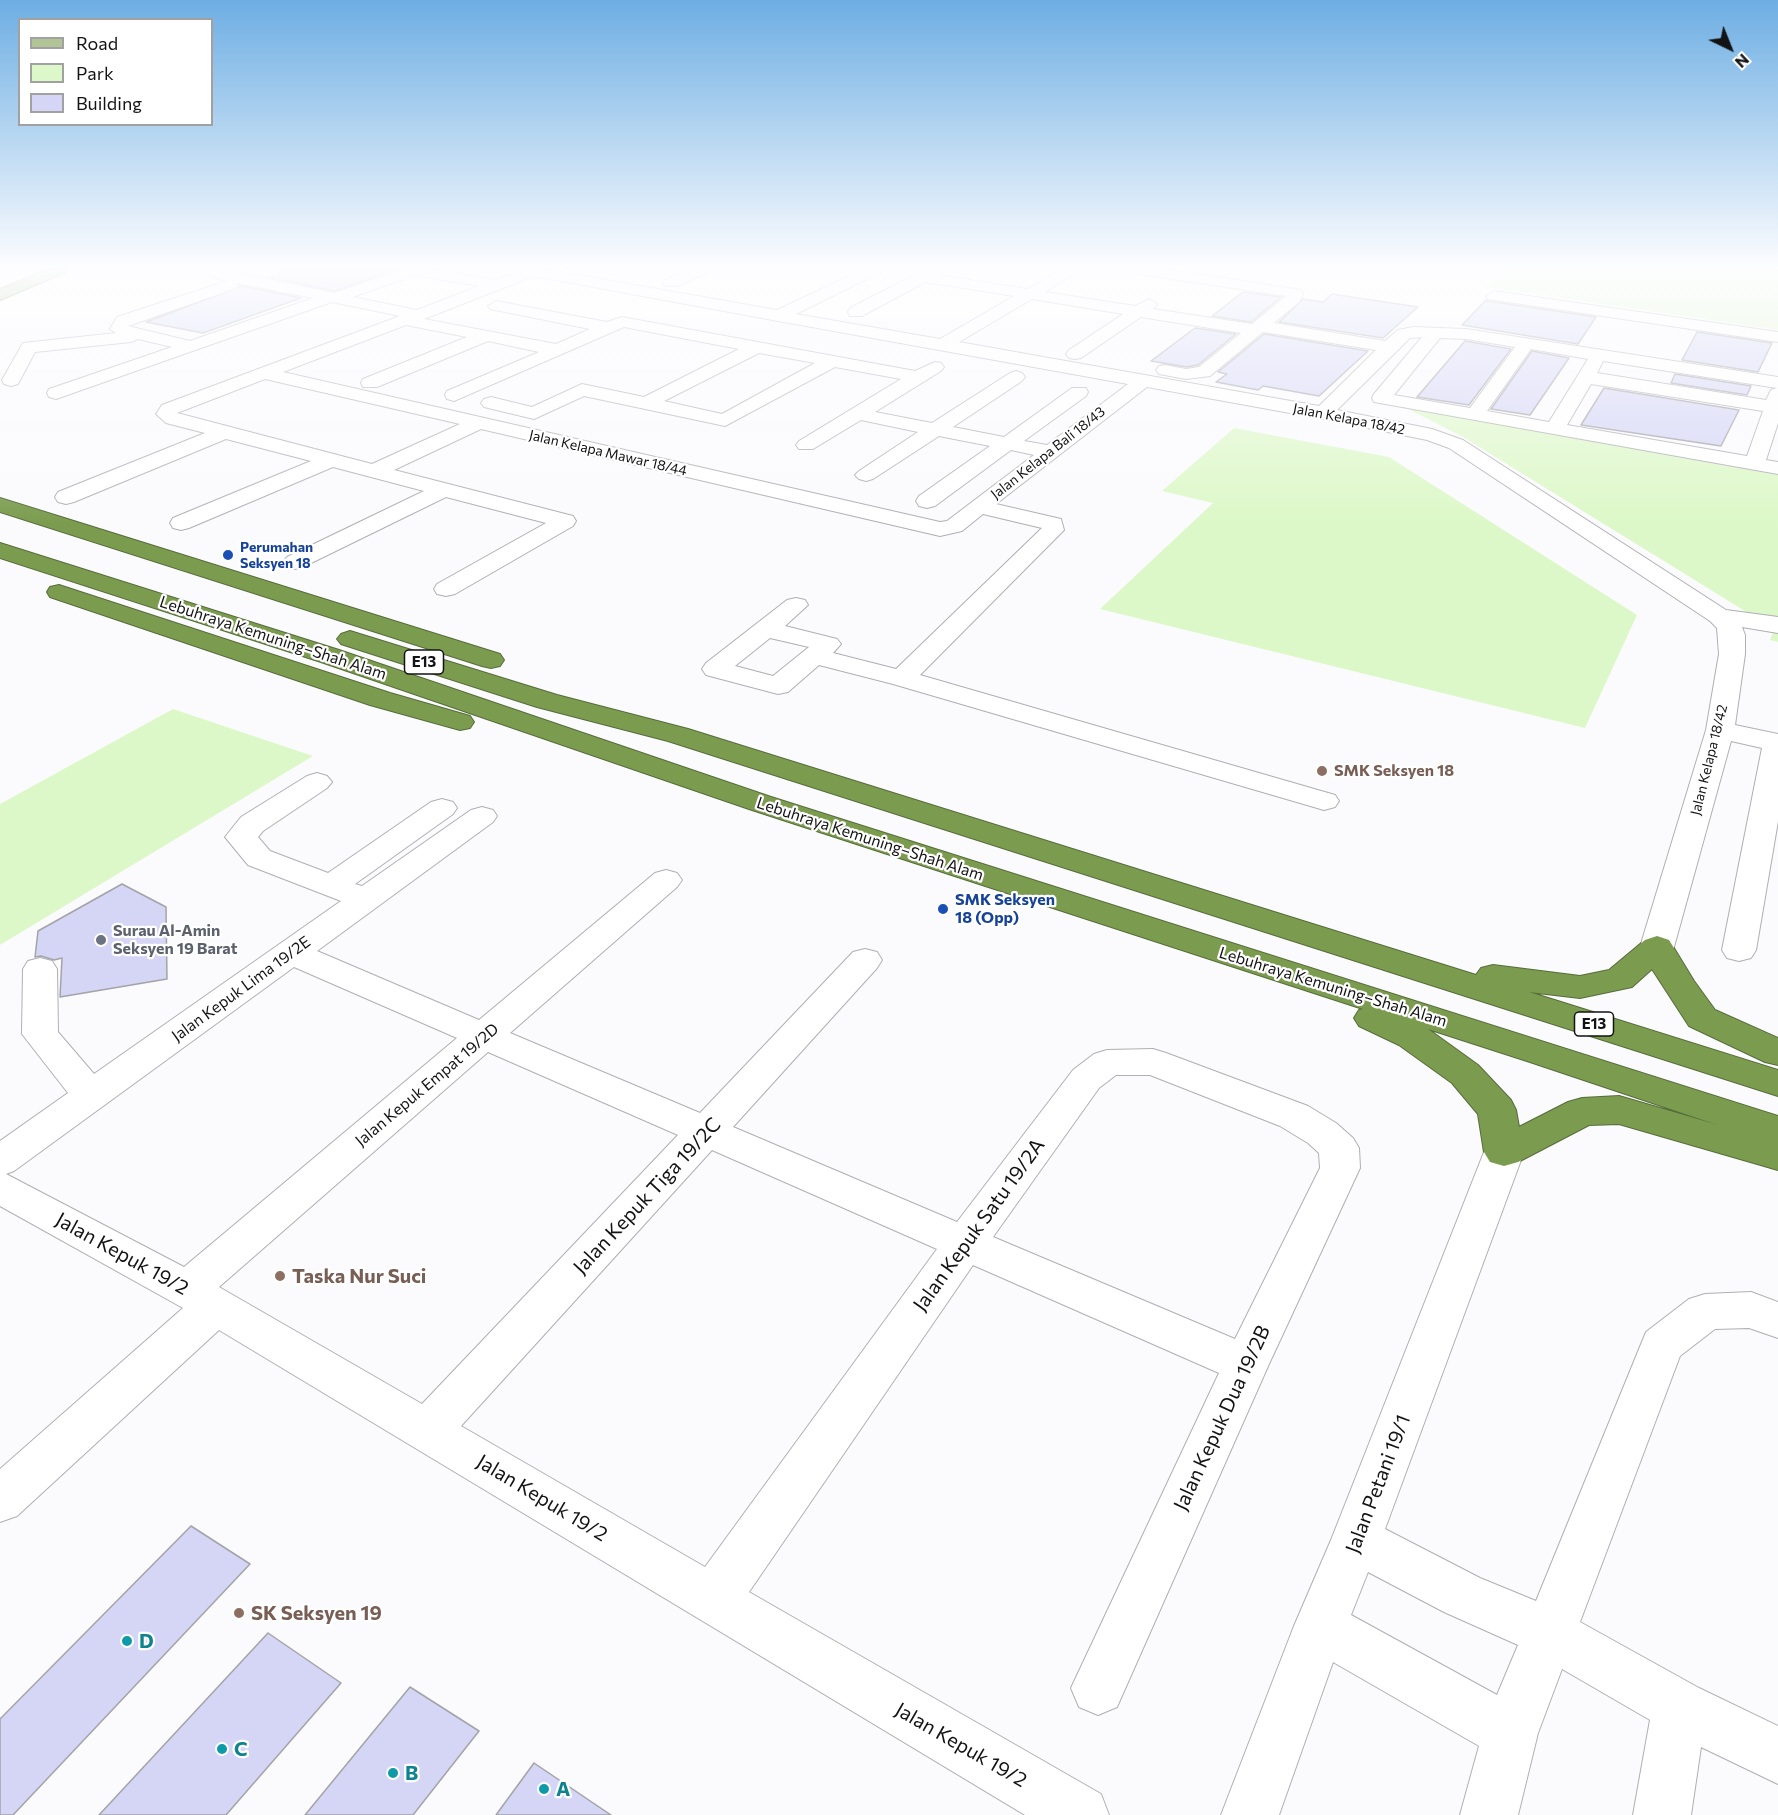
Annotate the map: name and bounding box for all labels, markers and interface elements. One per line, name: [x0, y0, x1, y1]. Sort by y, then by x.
legend: [18, 18, 213, 126]
north arrow: [1700, 18, 1760, 78]
text: Road: [76, 32, 118, 54]
text: N: [1732, 50, 1753, 73]
text: Park: [76, 62, 114, 84]
text: Building: [76, 92, 142, 114]
street label: Jalan Kelapa 18/42: [1292, 400, 1406, 438]
street label: Jalan Kelapa Bali 18/43: [988, 403, 1108, 503]
street label: Jalan Kelapa Mawar 18/44: [527, 427, 689, 479]
place label: Perumahan Seksyen 18: [240, 539, 313, 572]
marker: Perumahan Seksyen 18: [221, 548, 235, 562]
street label: Lebuhraya Kemuning–Shah Alam: [157, 592, 389, 684]
road number: E13: [404, 650, 444, 674]
street label: Jalan Kelapa 18/42: [1687, 703, 1731, 817]
place label: SMK Seksyen 18: [1334, 761, 1454, 781]
marker: SMK Seksyen 18: [1315, 764, 1329, 778]
street label: Lebuhraya Kemuning–Shah Alam: [754, 793, 986, 885]
place label: SMK Seksyen 18 (Opp): [955, 890, 1055, 928]
marker: SMK Seksyen 18 (Opp): [936, 902, 950, 916]
place label: Surau Al-Amin Seksyen 19 Barat: [113, 921, 238, 959]
street label: Jalan Kepuk Lima 19/2E: [168, 932, 314, 1046]
marker: Surau Al-Amin Seksyen 19 Barat: [94, 933, 108, 947]
street label: Lebuhraya Kemuning–Shah Alam: [1217, 943, 1449, 1031]
road number: E13: [1574, 1012, 1614, 1036]
street label: Jalan Kepuk Empat 19/2D: [351, 1019, 503, 1151]
street label: Jalan Kepuk Tiga 19/2C: [568, 1113, 726, 1279]
street label: Jalan Kepuk Satu 19/2A: [908, 1134, 1050, 1316]
street label: Jalan Kepuk 19/2: [51, 1208, 193, 1300]
place label: Taska Nur Suci: [292, 1264, 426, 1288]
marker: Taska Nur Suci: [273, 1269, 287, 1283]
street label: Jalan Kepuk Dua 19/2B: [1169, 1322, 1275, 1514]
street label: Jalan Petani 19/1: [1341, 1411, 1415, 1557]
street label: Jalan Kepuk 19/2: [472, 1450, 612, 1546]
place label: SK Seksyen 19: [251, 1601, 382, 1625]
marker: SK Seksyen 19: [232, 1606, 246, 1620]
place label: D: [139, 1629, 154, 1653]
marker: D: [120, 1634, 134, 1648]
street label: Jalan Kepuk 19/2: [891, 1698, 1031, 1792]
place label: C: [234, 1737, 248, 1761]
marker: C: [215, 1742, 229, 1756]
place label: B: [405, 1761, 418, 1785]
marker: B: [386, 1766, 400, 1780]
place label: A: [556, 1777, 570, 1801]
marker: A: [537, 1782, 551, 1796]

